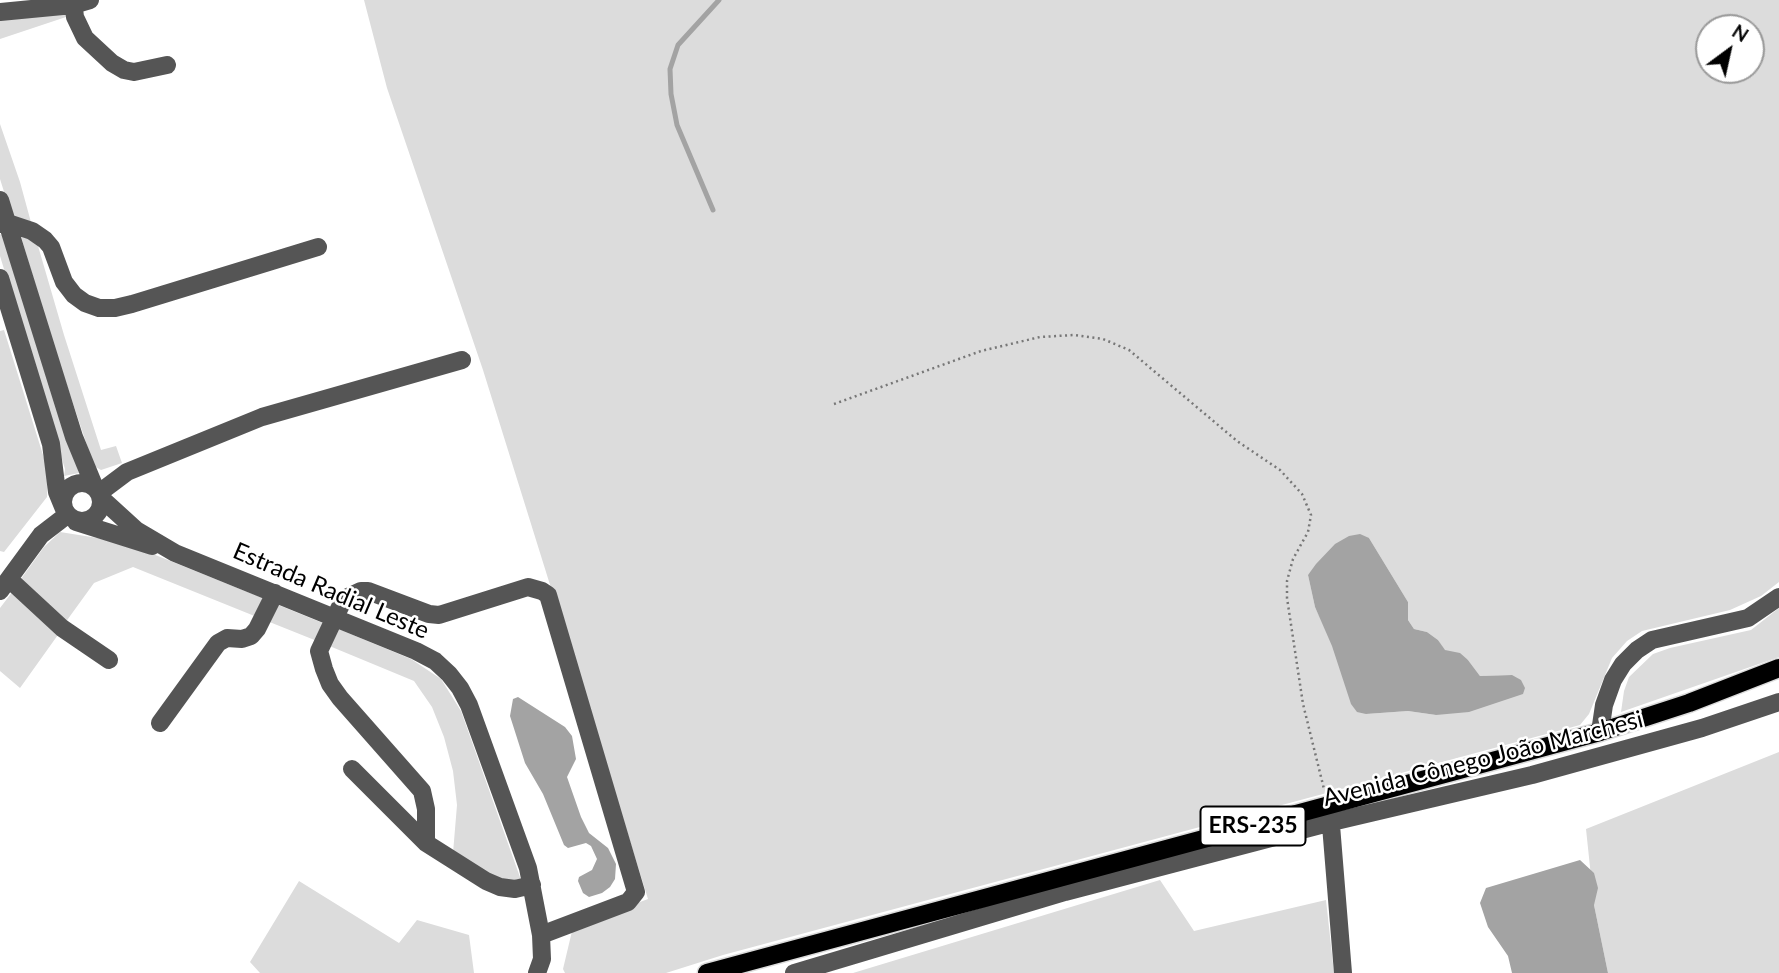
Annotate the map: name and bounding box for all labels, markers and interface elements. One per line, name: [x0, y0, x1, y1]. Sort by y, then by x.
north arrow: [1695, 14, 1765, 84]
text: N: [1728, 19, 1753, 46]
street label: Estrada Radial Leste: [229, 537, 433, 645]
street label: Avenida Cônego João Marchesi: [1320, 705, 1646, 813]
road number: ERS-235: [1200, 806, 1306, 846]

